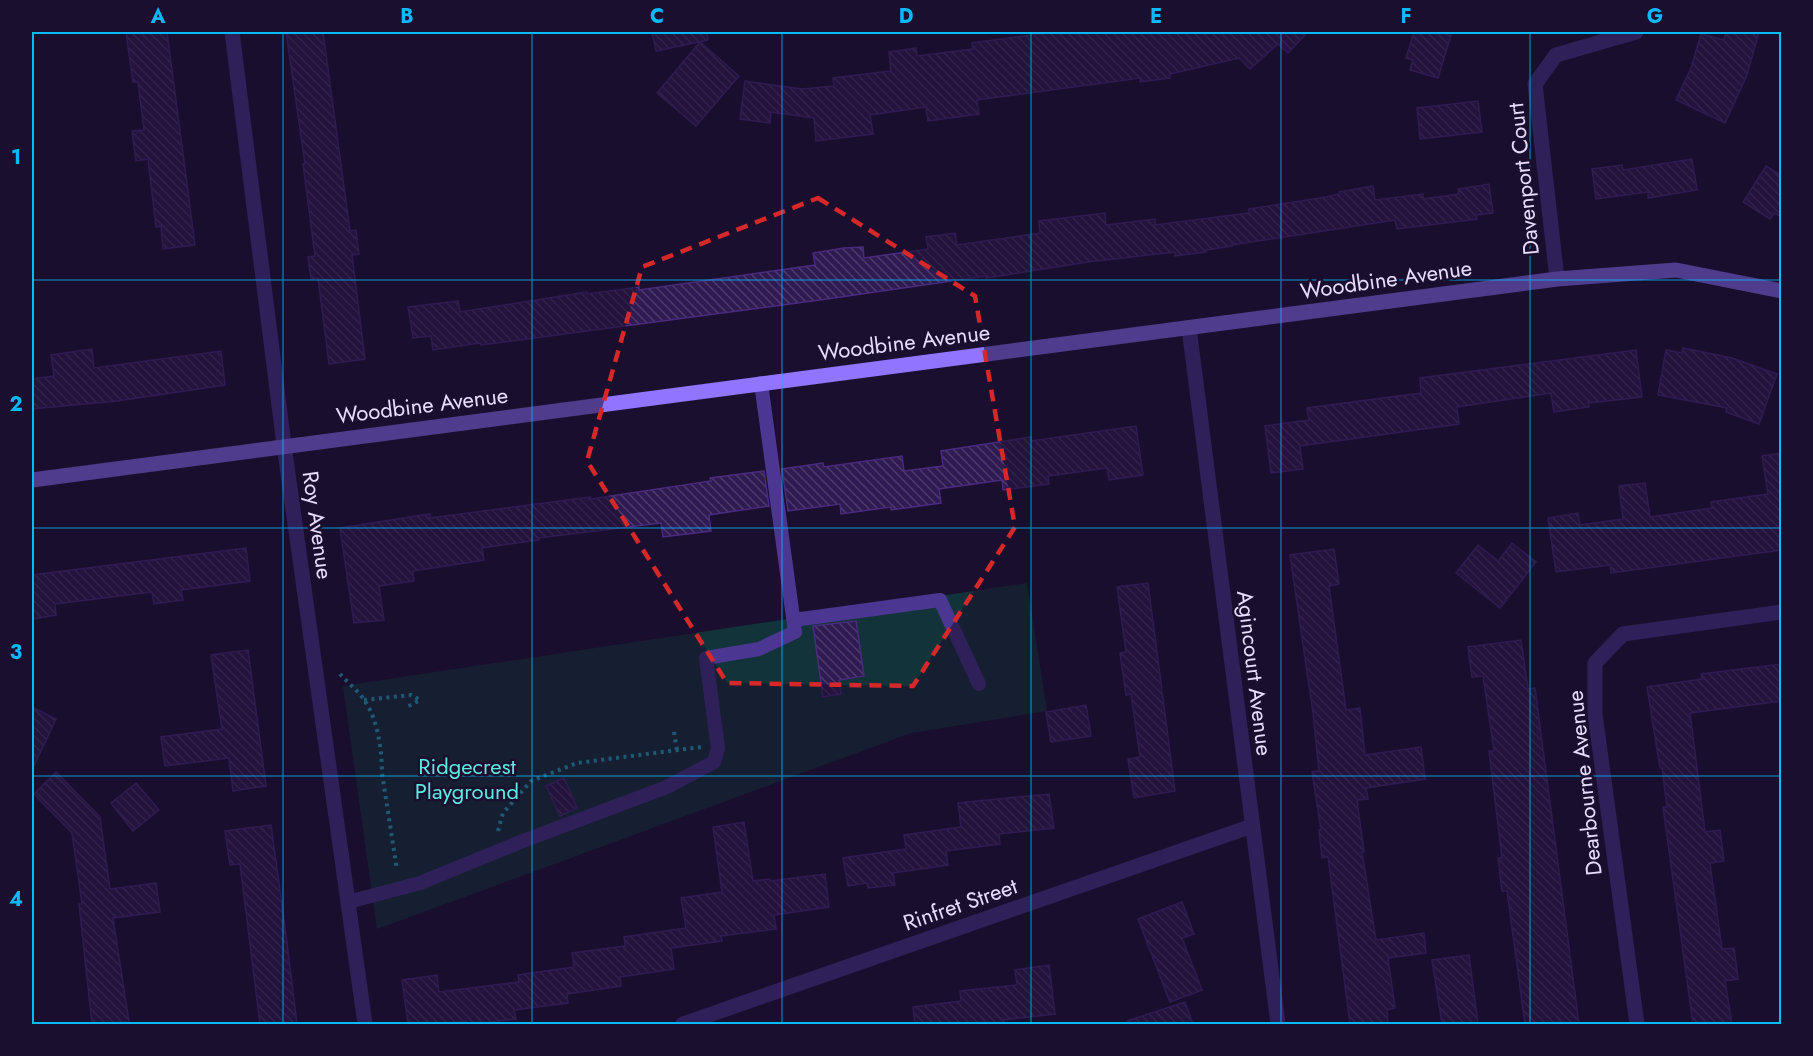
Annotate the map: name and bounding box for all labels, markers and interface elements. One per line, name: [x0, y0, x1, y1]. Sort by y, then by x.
text: A: [150, 2, 166, 31]
text: B: [400, 2, 414, 31]
text: C: [650, 2, 664, 31]
text: D: [899, 2, 913, 31]
text: E: [1150, 2, 1162, 31]
text: F: [1400, 2, 1412, 31]
text: G: [1647, 2, 1663, 31]
street label: Davenport Court: [1499, 100, 1547, 257]
text: 1: [11, 143, 21, 172]
street label: Woodbine Avenue: [1298, 251, 1474, 307]
street label: Woodbine Avenue: [816, 316, 992, 368]
street label: Woodbine Avenue: [334, 379, 510, 431]
text: 2: [9, 390, 23, 419]
street label: Roy Avenue: [295, 469, 341, 581]
street label: Agincourt Avenue: [1229, 588, 1281, 758]
text: 3: [10, 638, 22, 667]
street label: Dearbourne Avenue: [1558, 689, 1610, 877]
park label: Ridgecrest Playground: [415, 750, 519, 807]
street label: Rinfret Street: [899, 869, 1022, 938]
text: 4: [9, 885, 23, 914]

